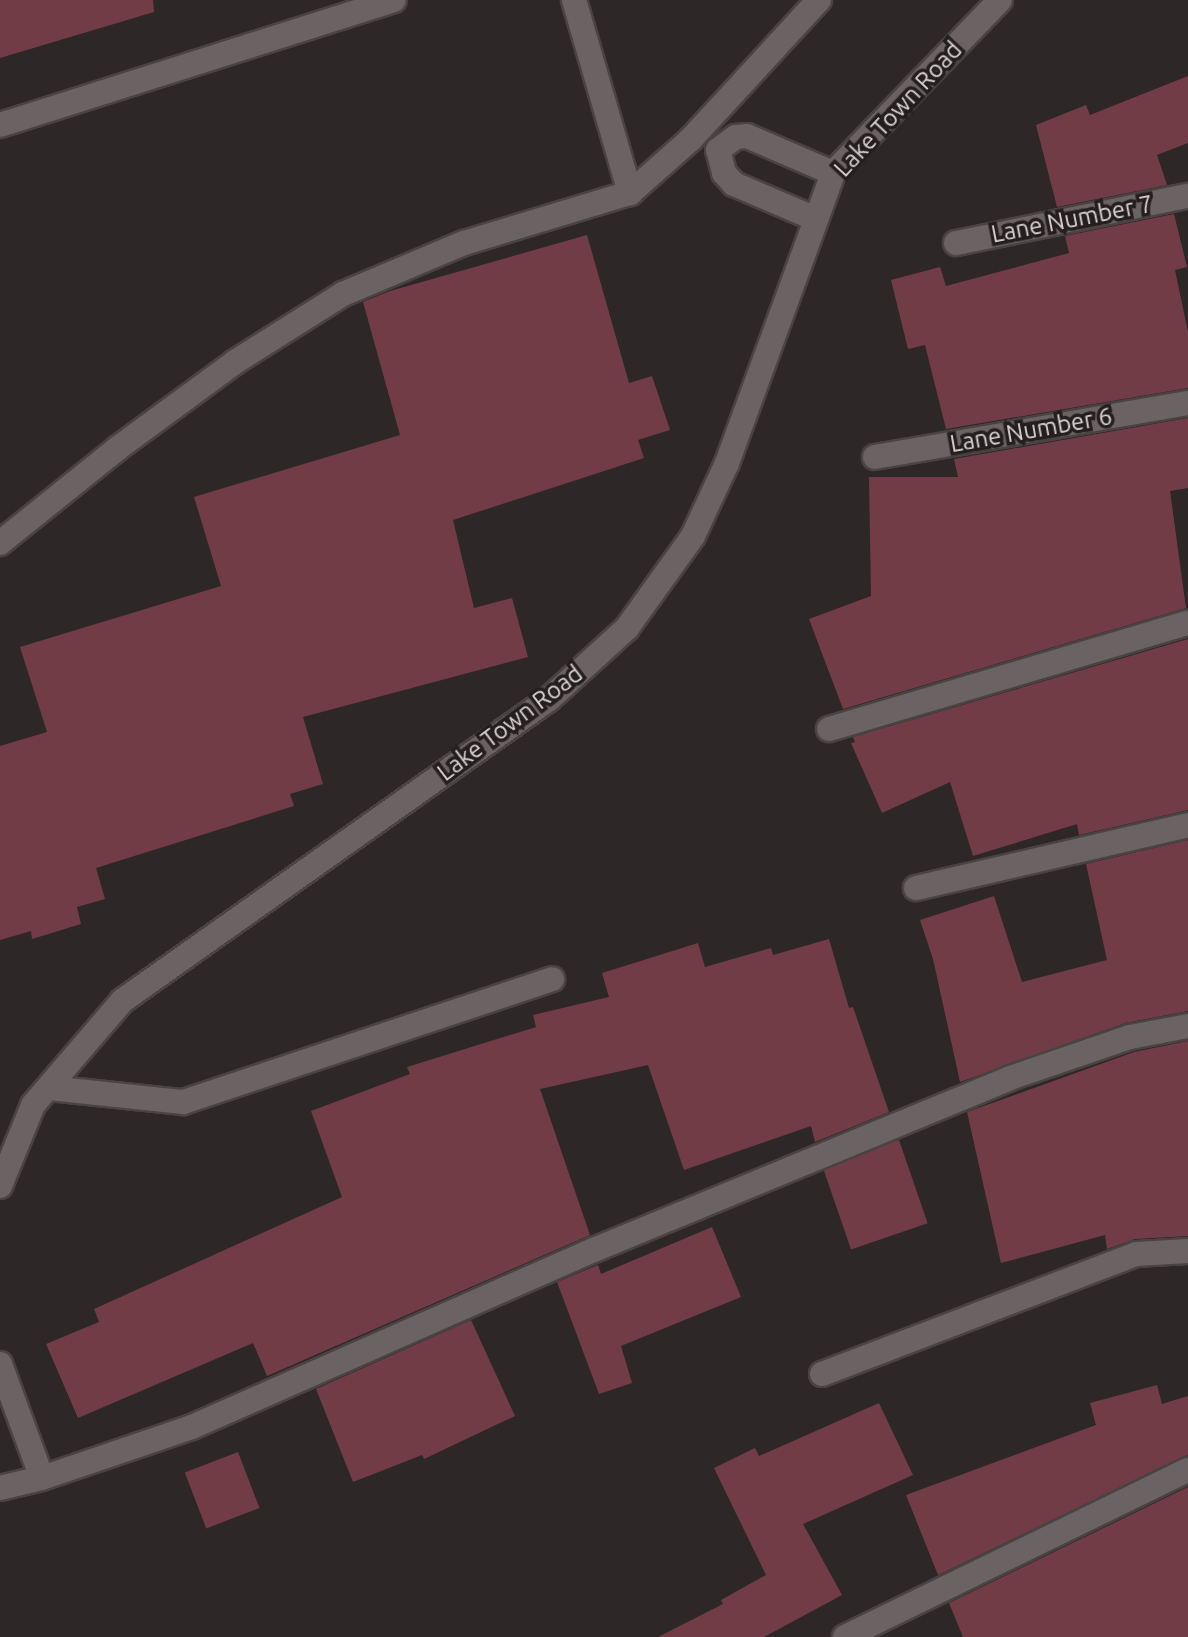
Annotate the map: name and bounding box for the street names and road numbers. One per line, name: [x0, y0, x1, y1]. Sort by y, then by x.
street label: Lake Town Road: [828, 35, 968, 183]
street label: Lane Number 7: [989, 189, 1155, 249]
street label: Lane Number 6: [948, 402, 1114, 458]
street label: Lake Town Road: [432, 659, 588, 787]

